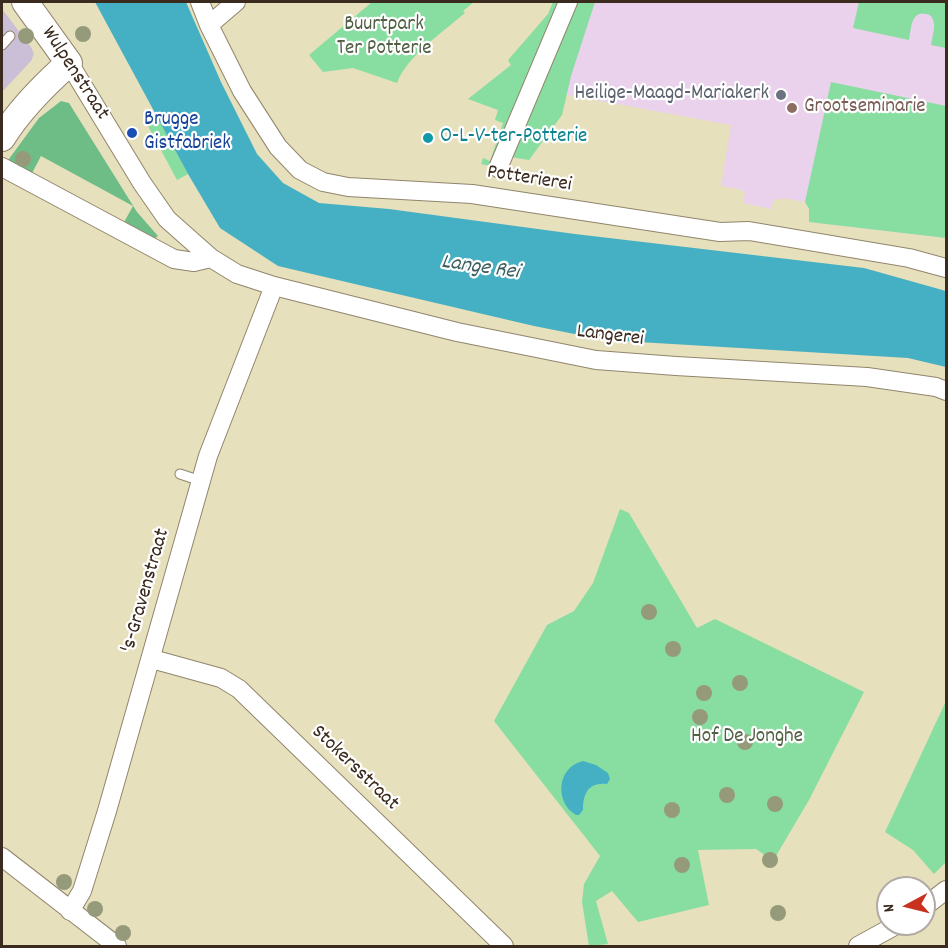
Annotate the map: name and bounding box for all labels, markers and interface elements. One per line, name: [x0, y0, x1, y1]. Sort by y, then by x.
park label: Buurtpark Ter Potterie: [337, 13, 431, 63]
street label: Wulpenstraat: [34, 22, 114, 126]
place label: Heilige-Maagd-Mariakerk: [575, 82, 769, 108]
marker: Heilige-Maagd-Mariakerk: [774, 88, 788, 102]
place label: Grootseminarie: [804, 95, 926, 121]
marker: Grootseminarie: [785, 101, 799, 115]
place label: Brugge Gistfabriek: [144, 108, 231, 158]
place label: O-L-V-ter-Potterie: [440, 125, 587, 151]
marker: Brugge Gistfabriek: [125, 126, 139, 140]
marker: O-L-V-ter-Potterie: [421, 131, 435, 145]
street label: Potterierei: [485, 161, 573, 199]
water label: Lange Rei: [439, 250, 521, 288]
street label: Langerei: [575, 320, 645, 354]
street label: 's-Gravenstraat: [117, 526, 177, 656]
street label: Stokersstraat: [305, 721, 403, 817]
park label: Hof De Jonghe: [691, 725, 803, 751]
north arrow: [876, 876, 936, 936]
text: N: [878, 903, 902, 913]

